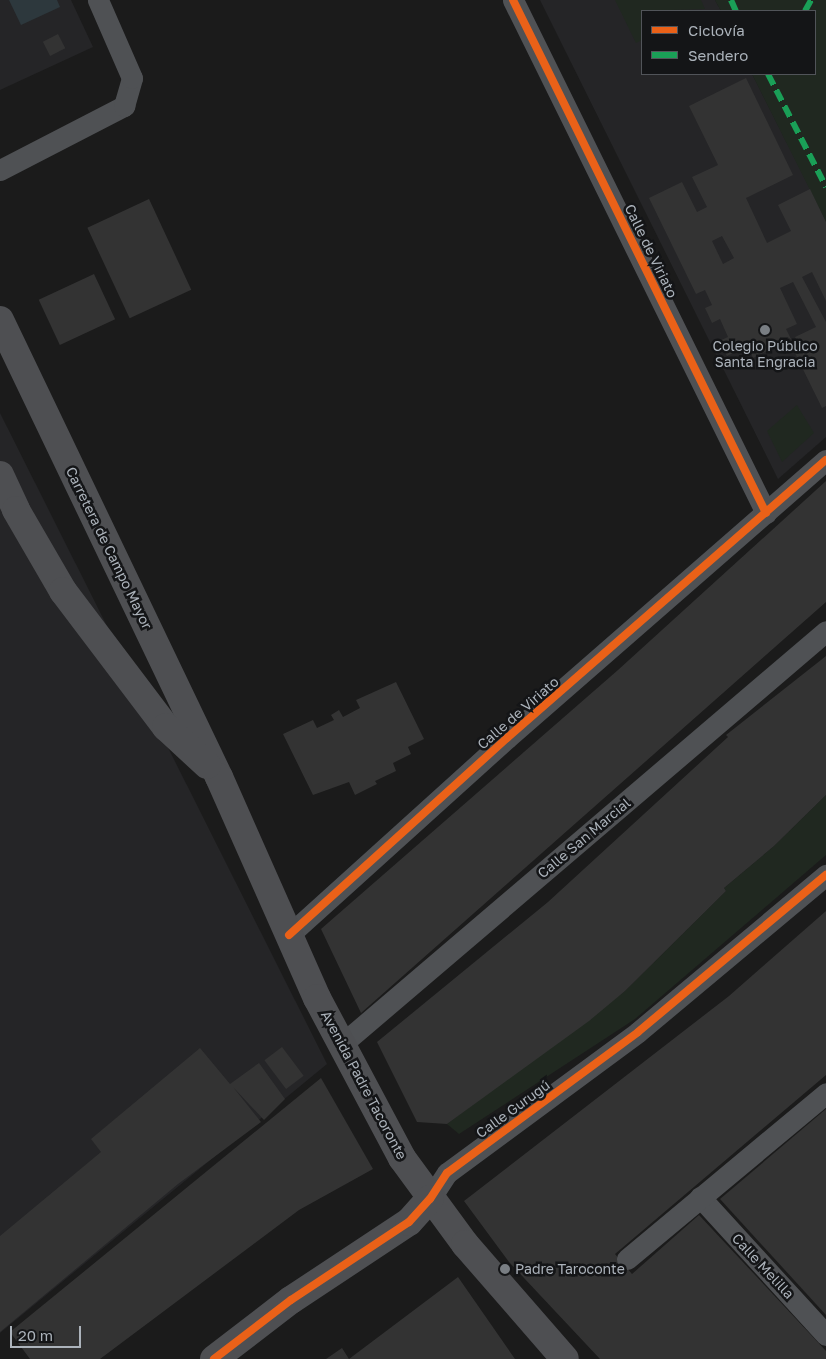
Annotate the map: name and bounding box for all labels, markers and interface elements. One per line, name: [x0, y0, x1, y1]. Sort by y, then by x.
legend: [641, 10, 816, 75]
text: Ciclovía: [688, 21, 745, 39]
text: Sendero: [688, 46, 748, 64]
street label: Calle de Viriato: [621, 201, 681, 301]
marker: Colegio Público Santa Engracia: [759, 324, 771, 336]
place label: Colegio Público Santa Engracia: [712, 338, 818, 371]
street label: Carretera de Campo Mayor: [62, 464, 156, 632]
street label: Calle de Viriato: [474, 673, 562, 753]
street label: Calle San Marcial: [534, 794, 634, 882]
street label: Avenida Padre Tacoronte: [318, 1008, 410, 1162]
street label: Calle Gurugú: [473, 1077, 553, 1141]
street label: Calle Melilla: [729, 1230, 797, 1302]
place label: Padre Taroconte: [515, 1261, 625, 1277]
marker: Padre Taroconte: [499, 1263, 511, 1275]
scale bar: [12, 1316, 84, 1348]
text: 20 m: [18, 1326, 53, 1344]

